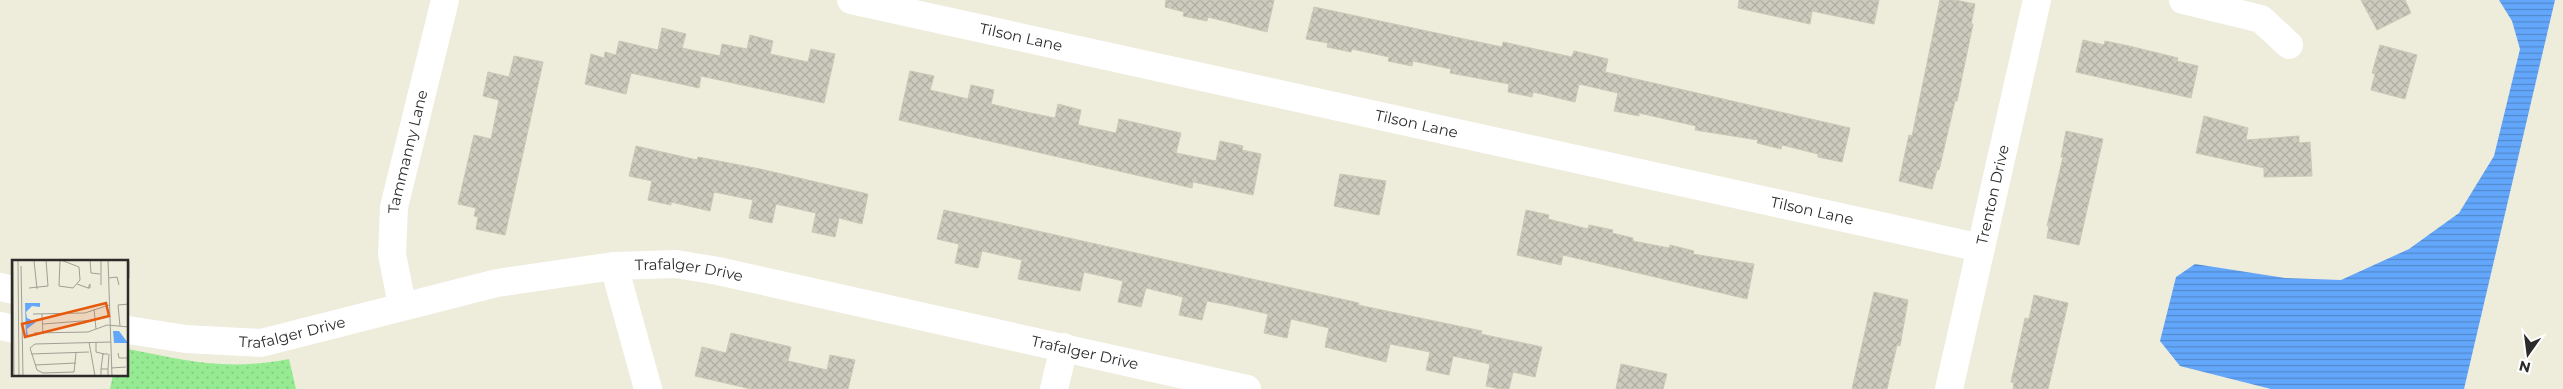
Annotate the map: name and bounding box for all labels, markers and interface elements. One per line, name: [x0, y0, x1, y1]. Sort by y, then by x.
street label: Tilson Lane: [978, 18, 1064, 55]
street label: Tammanny Lane: [384, 88, 432, 214]
street label: Tilson Lane: [1373, 105, 1460, 142]
street label: Trenton Drive: [1972, 143, 2013, 247]
street label: Tilson Lane: [1769, 192, 1856, 229]
street label: Trafalger Drive: [635, 254, 745, 285]
inset map: [12, 260, 129, 376]
street label: Trafalger Drive: [238, 312, 347, 352]
north arrow: [2503, 329, 2553, 379]
street label: Trafalger Drive: [1030, 331, 1140, 373]
text: N: [2517, 357, 2533, 377]

